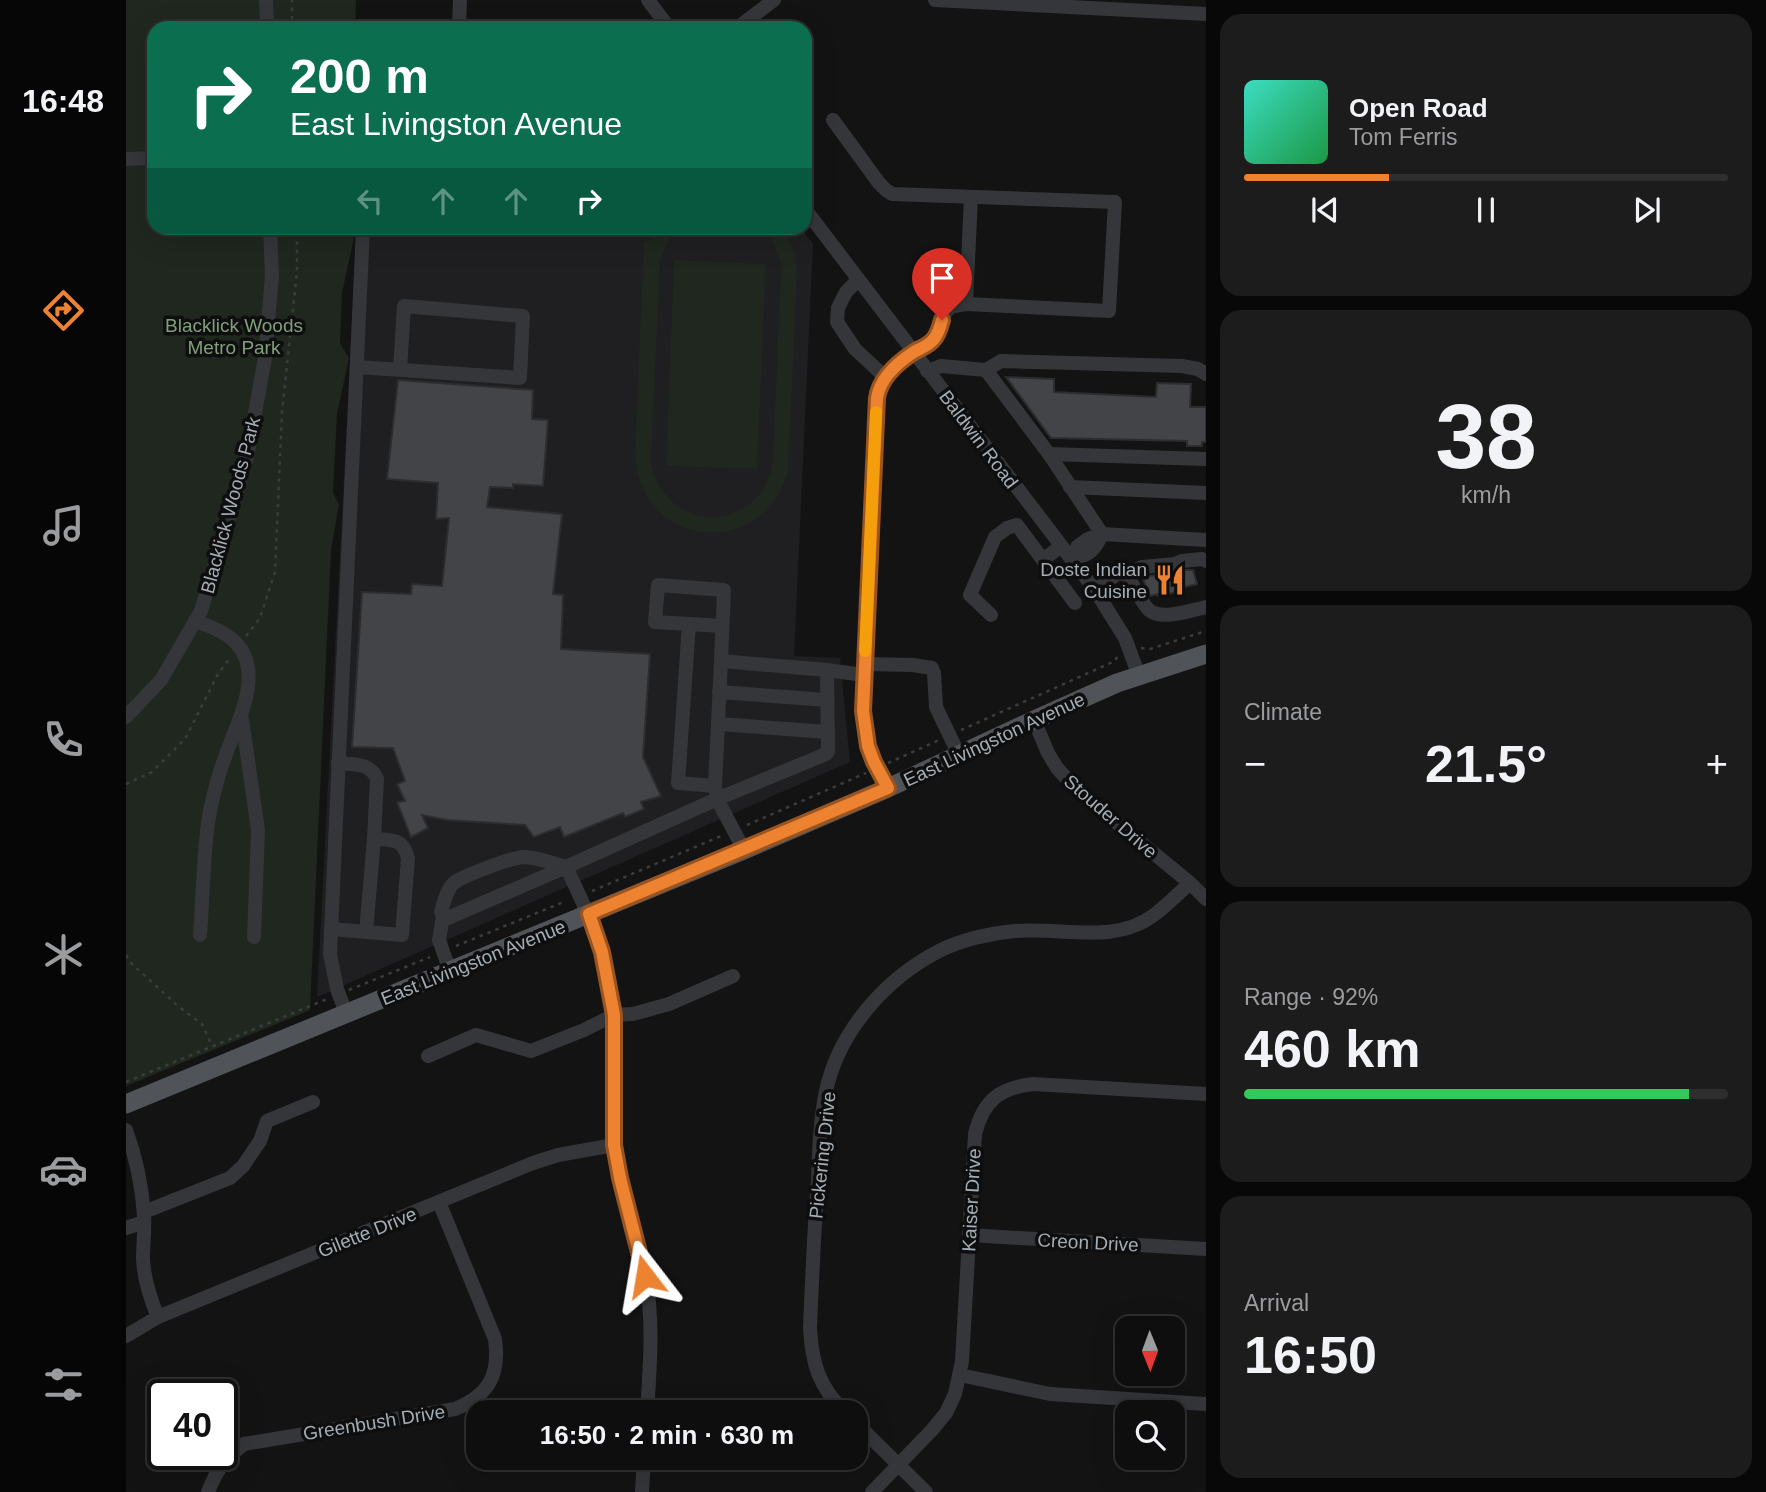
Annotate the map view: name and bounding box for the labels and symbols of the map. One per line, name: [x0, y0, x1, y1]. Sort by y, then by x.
pin: [912, 248, 972, 320]
park label: Blacklick Woods Metro Park: [165, 315, 303, 358]
street label: Baldwin Road: [935, 386, 1022, 492]
street label: Blacklick Woods Park: [197, 414, 264, 596]
place label: Doste Indian Cuisine: [1040, 559, 1147, 602]
restaurant icon: Doste Indian Cuisine: [1153, 563, 1187, 597]
street label: East Livingston Avenue: [900, 688, 1088, 791]
street label: Stouder Drive: [1060, 770, 1161, 862]
street label: East Livingston Avenue: [378, 916, 569, 1009]
street label: Pickering Drive: [805, 1090, 840, 1220]
street label: Kaiser Drive: [958, 1148, 985, 1252]
street label: Gilette Drive: [315, 1203, 420, 1262]
street label: Creon Drive: [1037, 1229, 1139, 1256]
position arrow: [608, 1239, 682, 1313]
north arrow: [1115, 1316, 1185, 1386]
speed limit sign: 40: [147, 1379, 238, 1470]
street label: Greenbush Drive: [302, 1401, 447, 1444]

